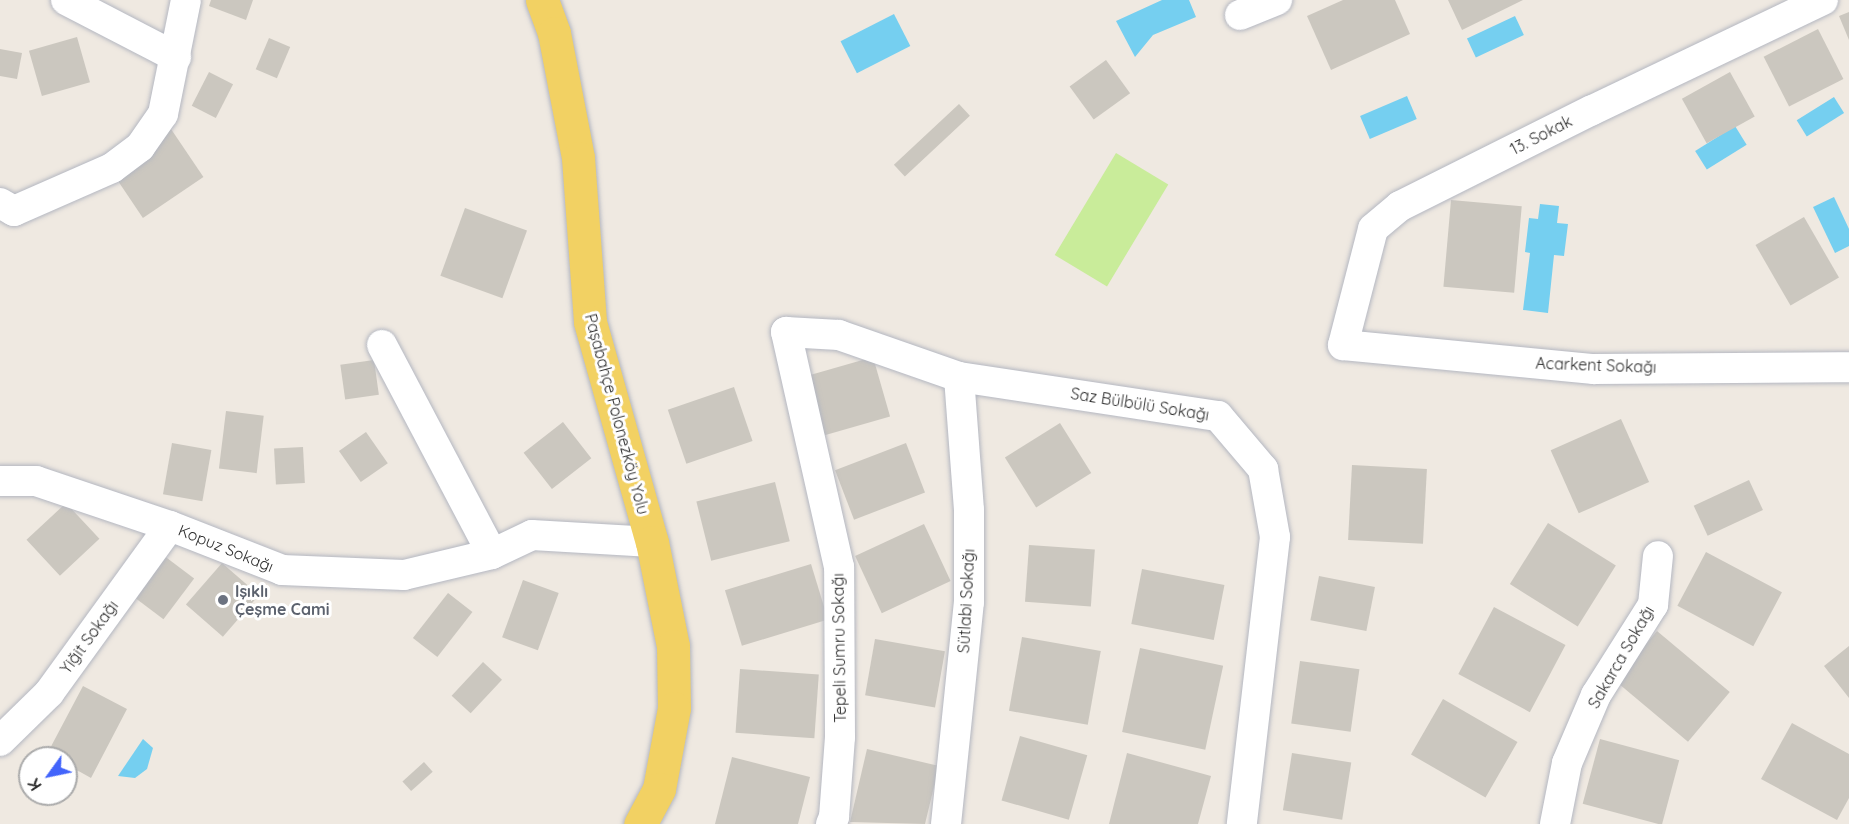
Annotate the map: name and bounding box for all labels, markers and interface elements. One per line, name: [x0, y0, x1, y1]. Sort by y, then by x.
street label: 13. Sokak: [1507, 111, 1575, 159]
street label: Paşabahçe Polonezköy Yolu: [581, 312, 653, 516]
street label: Acarkent Sokağı: [1535, 353, 1657, 377]
street label: Saz Bülbülü Sokağı: [1069, 384, 1211, 424]
street label: Kopuz Sokağı: [175, 520, 277, 576]
street label: Sütlabi Sokağı: [954, 548, 978, 654]
street label: Tepeli Sumru Sokağı: [828, 573, 850, 723]
place label: Işıklı Çeşme Cami: [235, 581, 329, 619]
marker: Işıklı Çeşme Cami: [216, 593, 230, 607]
street label: Yiğit Sokağı: [56, 597, 122, 677]
street label: Sakarca Sokağı: [1584, 602, 1658, 712]
north arrow: [18, 746, 78, 806]
text: K: [23, 775, 46, 795]

